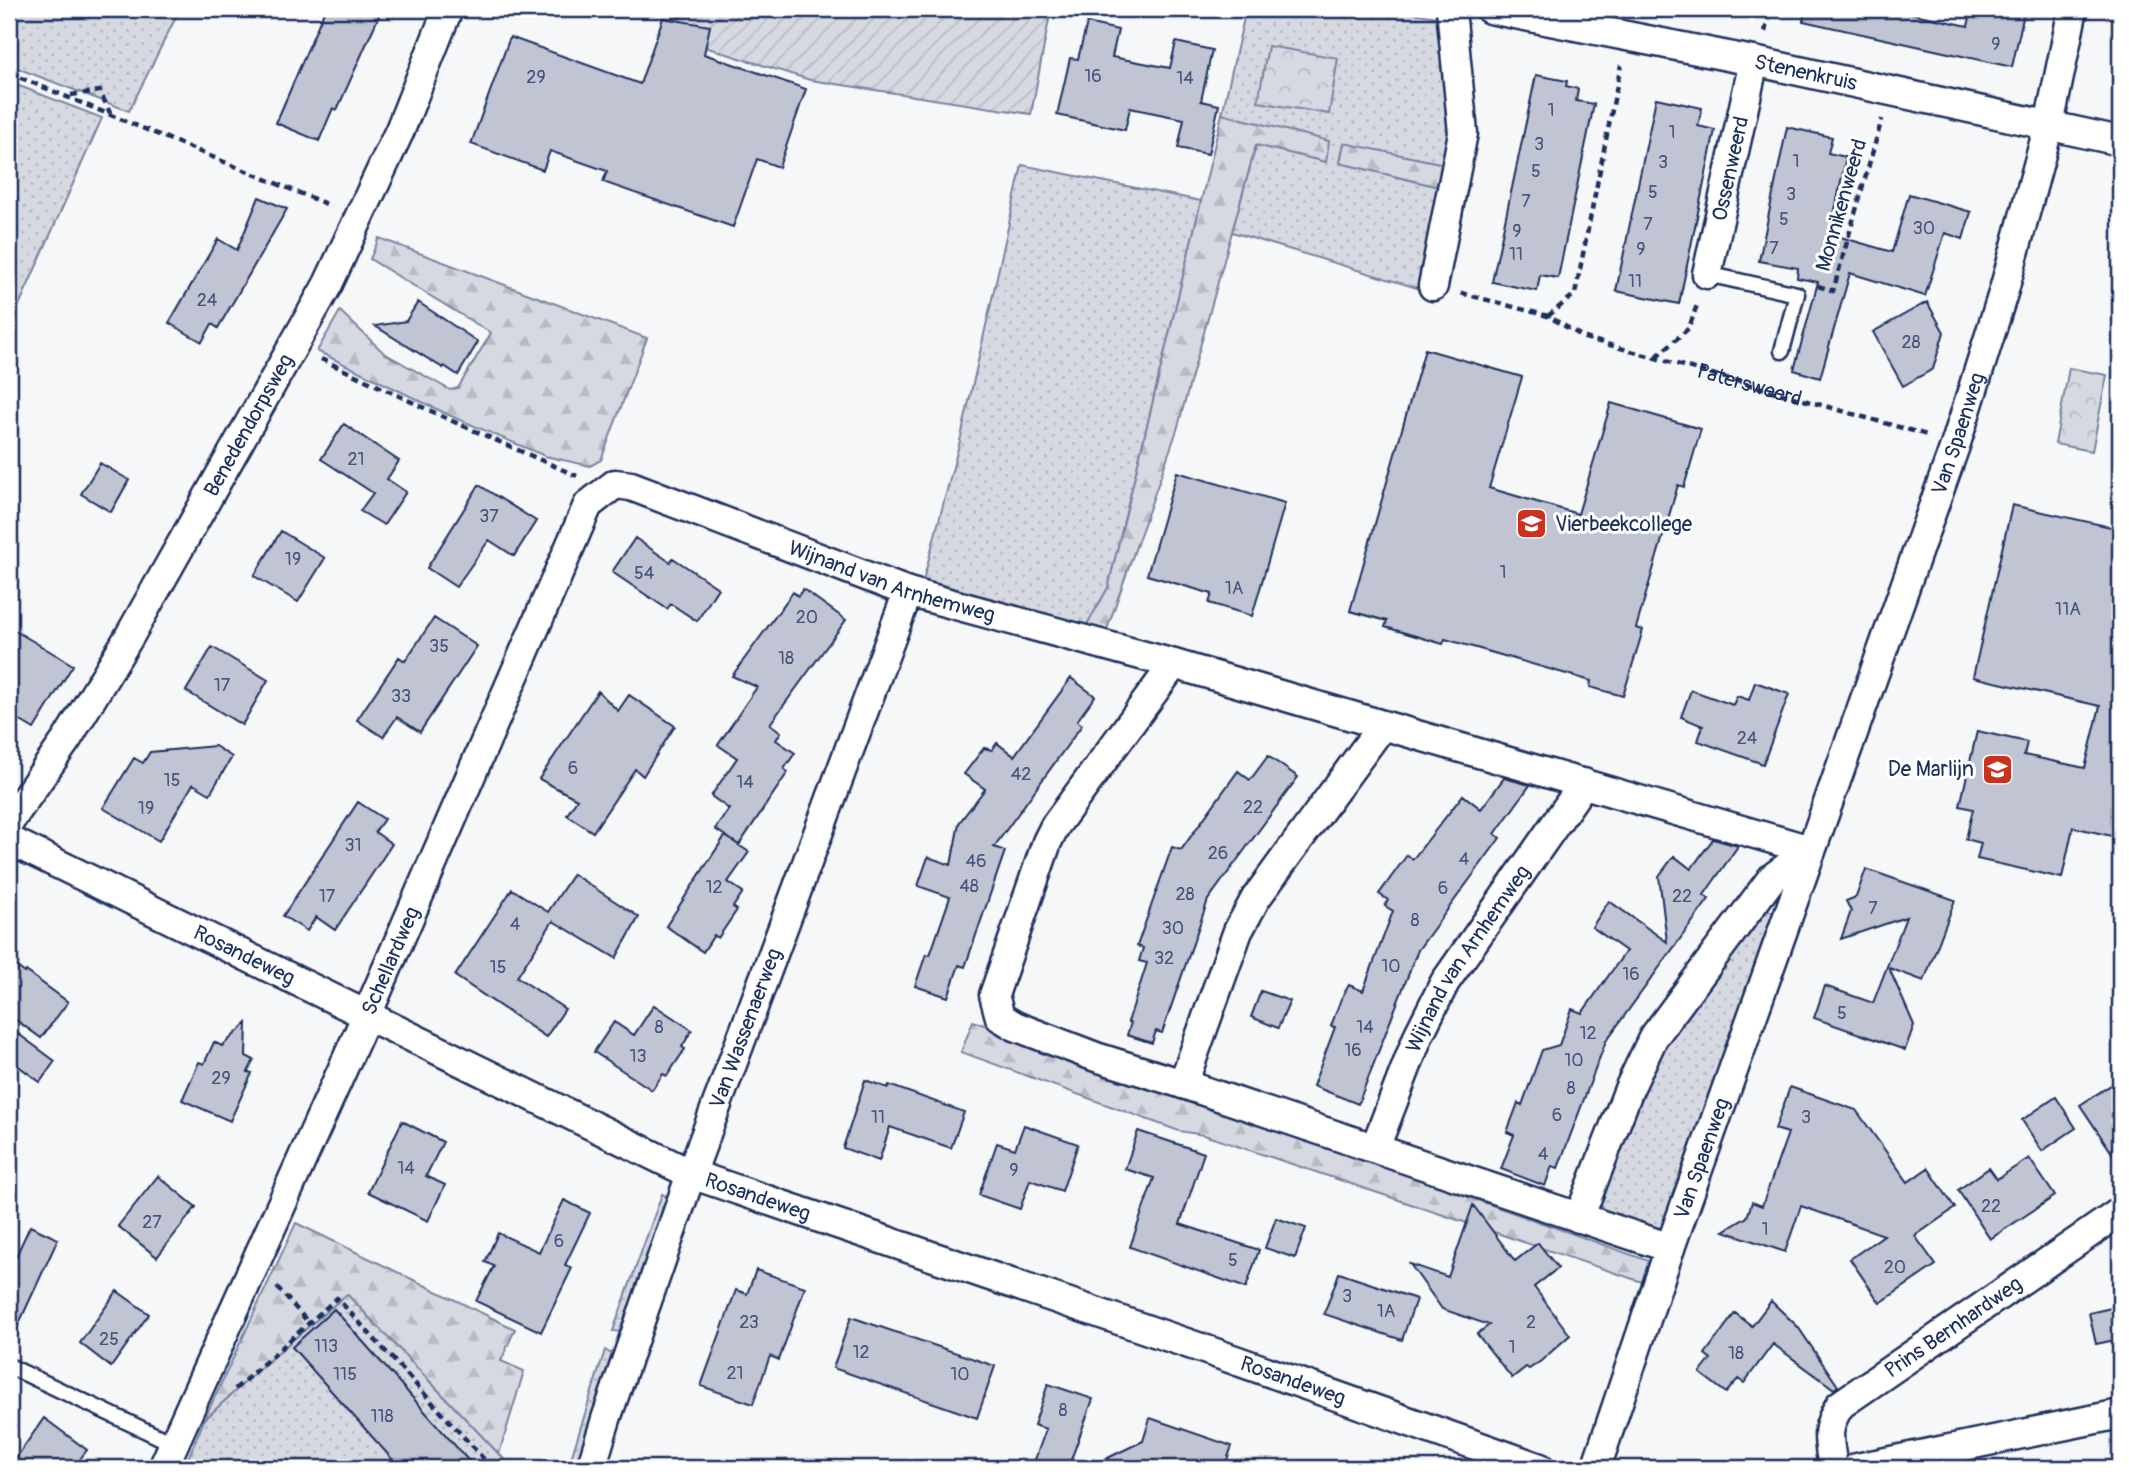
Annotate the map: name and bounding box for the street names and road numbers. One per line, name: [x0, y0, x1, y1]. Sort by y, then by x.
street label: Stenenkruis: [1752, 49, 1860, 97]
street label: Ossenweerd: [1706, 114, 1755, 223]
street label: Monnikenweerd: [1810, 136, 1873, 274]
street label: Benedendorpsweg: [198, 349, 300, 501]
street label: Patersweerd: [1694, 357, 1805, 413]
street label: Van Spaenweg: [1926, 369, 1991, 499]
street label: Wijnand van Arnhemweg: [785, 535, 998, 629]
street label: Wijnand van Arnhemweg: [1400, 860, 1537, 1056]
street label: Schellardweg: [356, 903, 426, 1019]
street label: Rosandeweg: [189, 919, 299, 992]
street label: Van Wassenaerweg: [704, 945, 788, 1113]
street label: Van Spaenweg: [1668, 1094, 1736, 1223]
street label: Rosandeweg: [701, 1167, 814, 1228]
street label: Prins Bernhardweg: [1879, 1271, 2028, 1384]
street label: Rosandeweg: [1237, 1350, 1349, 1412]

